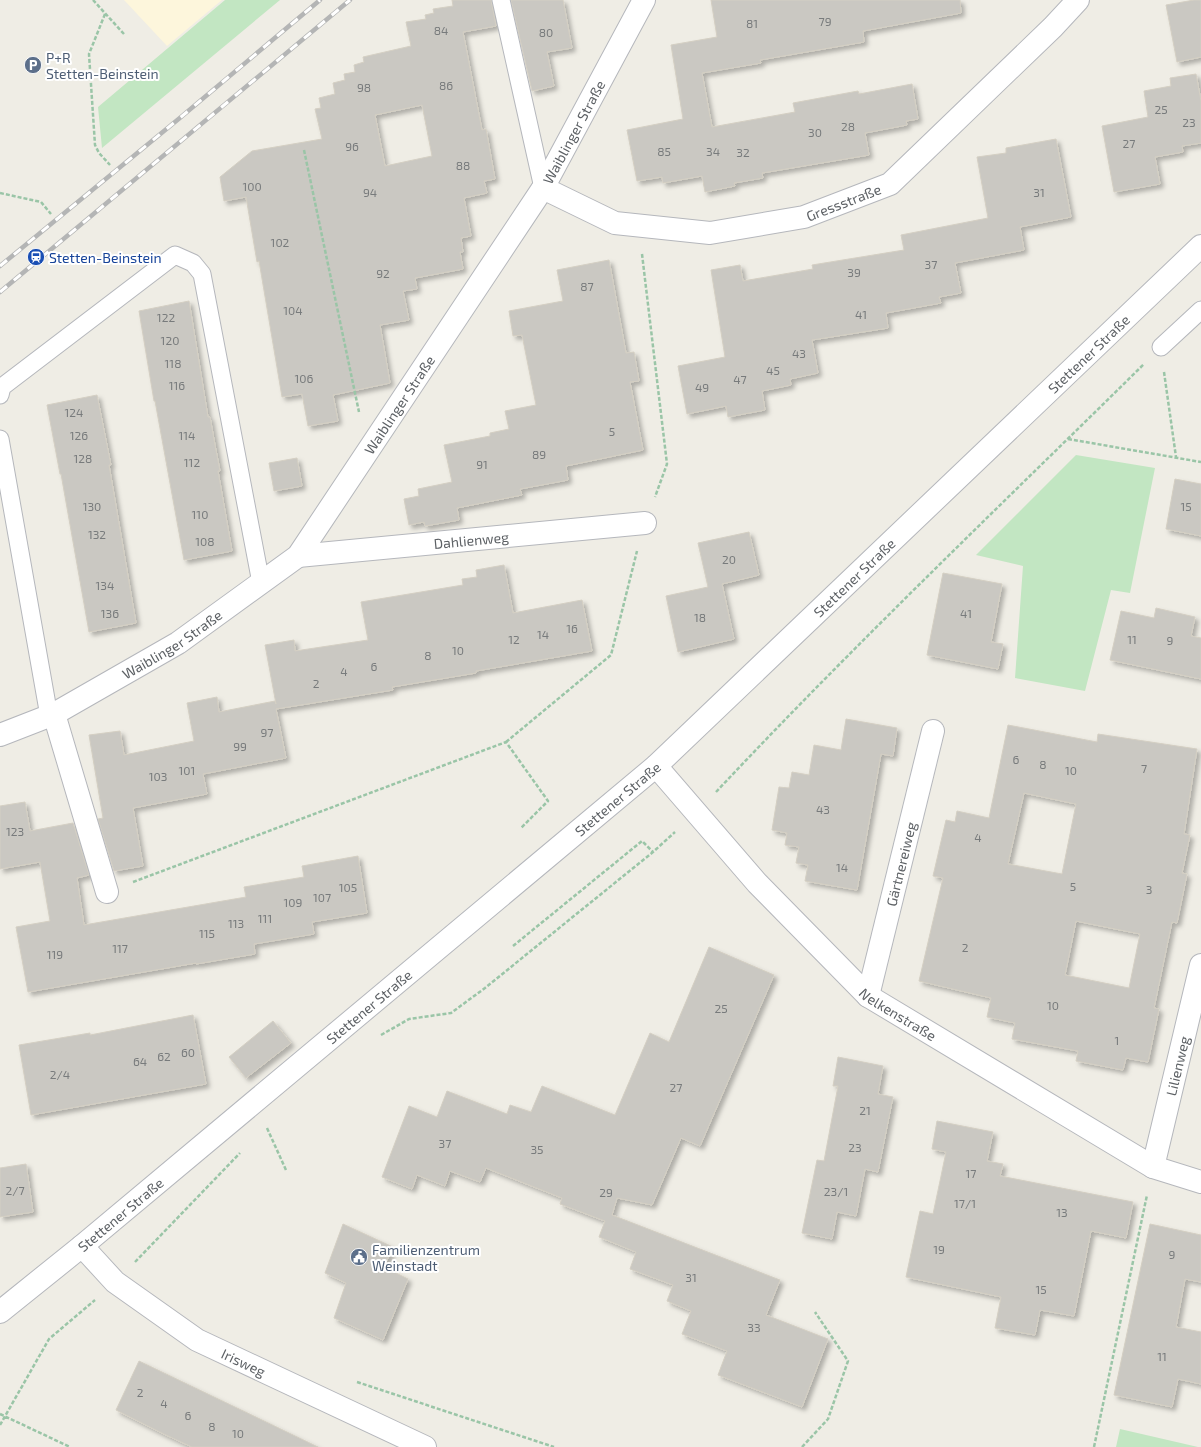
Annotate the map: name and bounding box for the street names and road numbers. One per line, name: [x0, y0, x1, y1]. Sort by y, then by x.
street label: Waiblinger Straße: [538, 77, 608, 187]
street label: Gressstraße: [803, 180, 883, 224]
street label: Stettener Straße: [1044, 311, 1133, 396]
street label: Waiblinger Straße: [360, 352, 438, 457]
street label: Dahlienweg: [433, 527, 510, 552]
street label: Stettener Straße: [810, 534, 898, 620]
street label: Waiblinger Straße: [119, 606, 225, 682]
street label: Stettener Straße: [571, 758, 664, 839]
street label: Gärtnereiweg: [882, 820, 919, 908]
street label: Stettener Straße: [322, 966, 415, 1047]
street label: Nelkenstraße: [856, 984, 940, 1044]
street label: Lilienweg: [1162, 1034, 1192, 1097]
street label: Stettener Straße: [74, 1173, 166, 1255]
street label: Irisweg: [219, 1344, 269, 1380]

